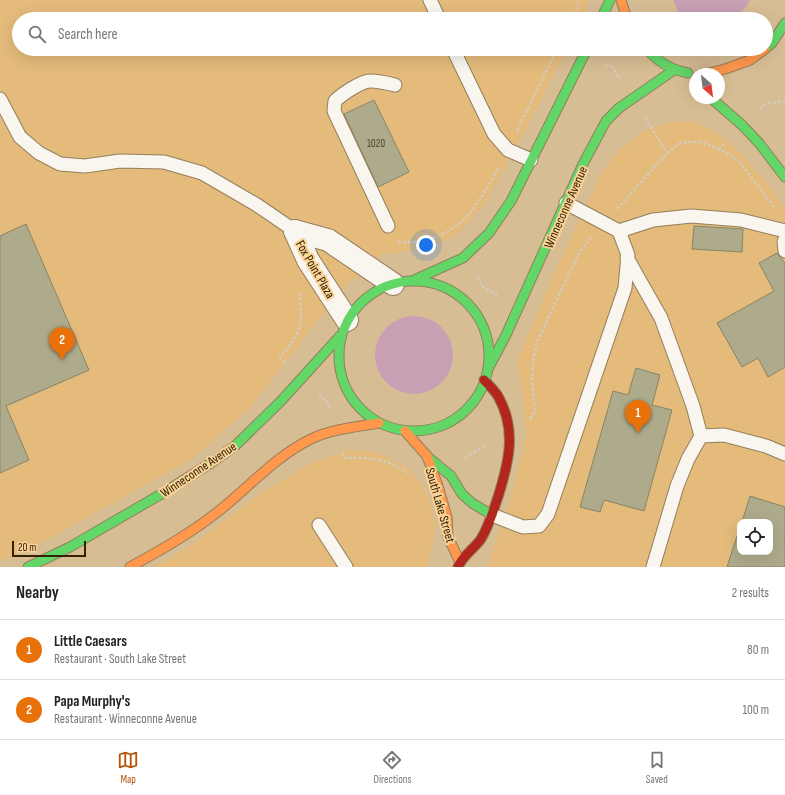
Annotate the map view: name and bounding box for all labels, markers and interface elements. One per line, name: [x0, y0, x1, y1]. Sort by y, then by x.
search box: [12, 12, 773, 56]
icon: search: [26, 23, 48, 45]
text: Search here: [58, 25, 118, 44]
north arrow: [689, 68, 725, 104]
house number: 1020: [367, 137, 385, 150]
street label: Winneconne Avenue: [541, 164, 591, 251]
your location: [416, 235, 436, 255]
street label: Fox Point Plaza: [292, 238, 338, 301]
pin: 2: [49, 327, 75, 360]
pin: 1: [625, 400, 651, 433]
street label: Winneconne Avenue: [158, 439, 240, 501]
street label: South Lake Street: [422, 466, 458, 545]
map controls: [737, 519, 773, 555]
button: locate: [737, 519, 773, 555]
scale bar: [12, 539, 86, 558]
text: 20 m: [18, 541, 36, 554]
text: Nearby: [16, 583, 59, 603]
text: 2 results: [732, 585, 769, 601]
text: Little Caesars: [54, 632, 127, 651]
text: 1: [26, 642, 32, 658]
text: 80 m: [747, 642, 769, 658]
text: Restaurant · South Lake Street: [54, 651, 186, 667]
text: Papa Murphy's: [54, 692, 130, 711]
text: 2: [26, 702, 32, 718]
text: 100 m: [742, 702, 769, 718]
text: Restaurant · Winneconne Avenue: [54, 711, 197, 727]
tab: Map: [117, 749, 139, 786]
tab: Directions: [374, 749, 411, 786]
tab: Saved: [646, 749, 668, 786]

